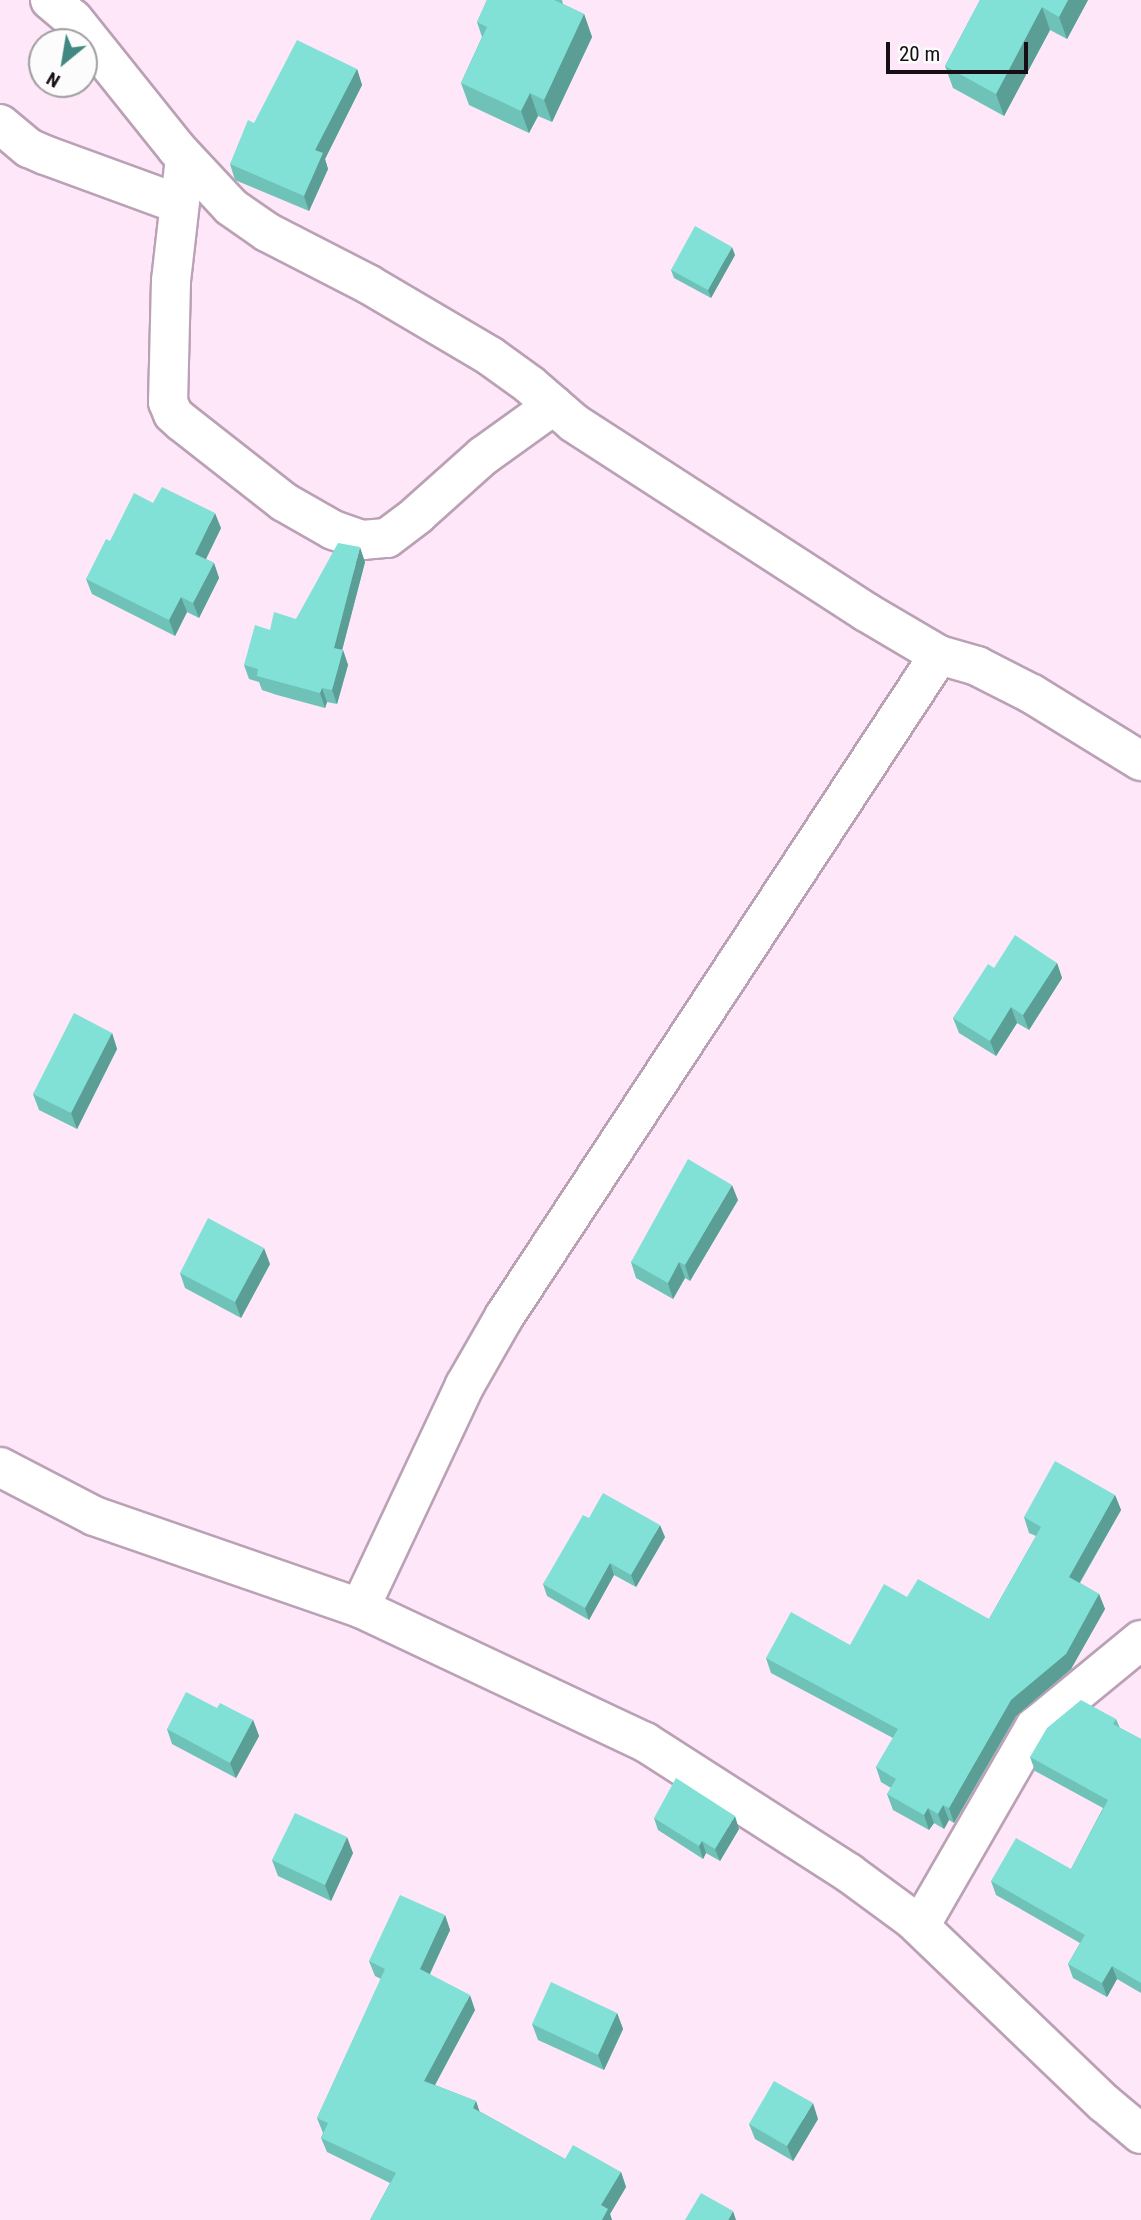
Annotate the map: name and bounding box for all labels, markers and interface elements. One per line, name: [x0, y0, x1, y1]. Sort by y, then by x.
north arrow: [28, 28, 98, 98]
scale bar: [889, 28, 1031, 72]
text: 20 m: [899, 42, 940, 66]
text: N: [42, 67, 64, 93]

